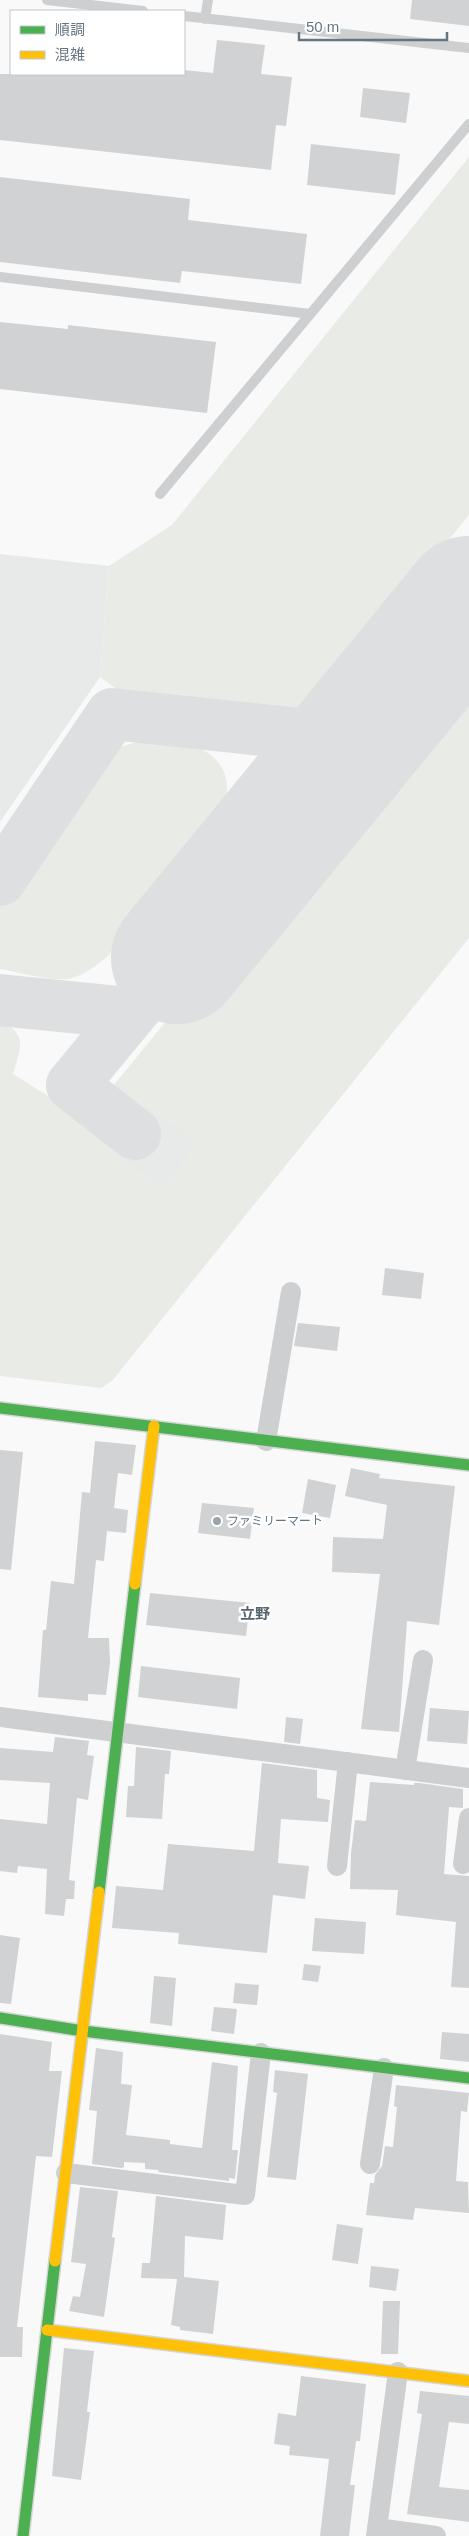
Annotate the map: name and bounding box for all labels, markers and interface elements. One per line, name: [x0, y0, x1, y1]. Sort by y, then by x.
legend: [10, 10, 185, 75]
scale bar: [299, 10, 446, 42]
text: 50 m: [306, 18, 339, 35]
text: 順調: [55, 21, 85, 38]
text: 混雑: [55, 46, 85, 63]
place label: ファミリーマート: [227, 1514, 323, 1528]
marker: ファミリーマート: [211, 1515, 223, 1527]
district label: 立野: [240, 1605, 270, 1622]

